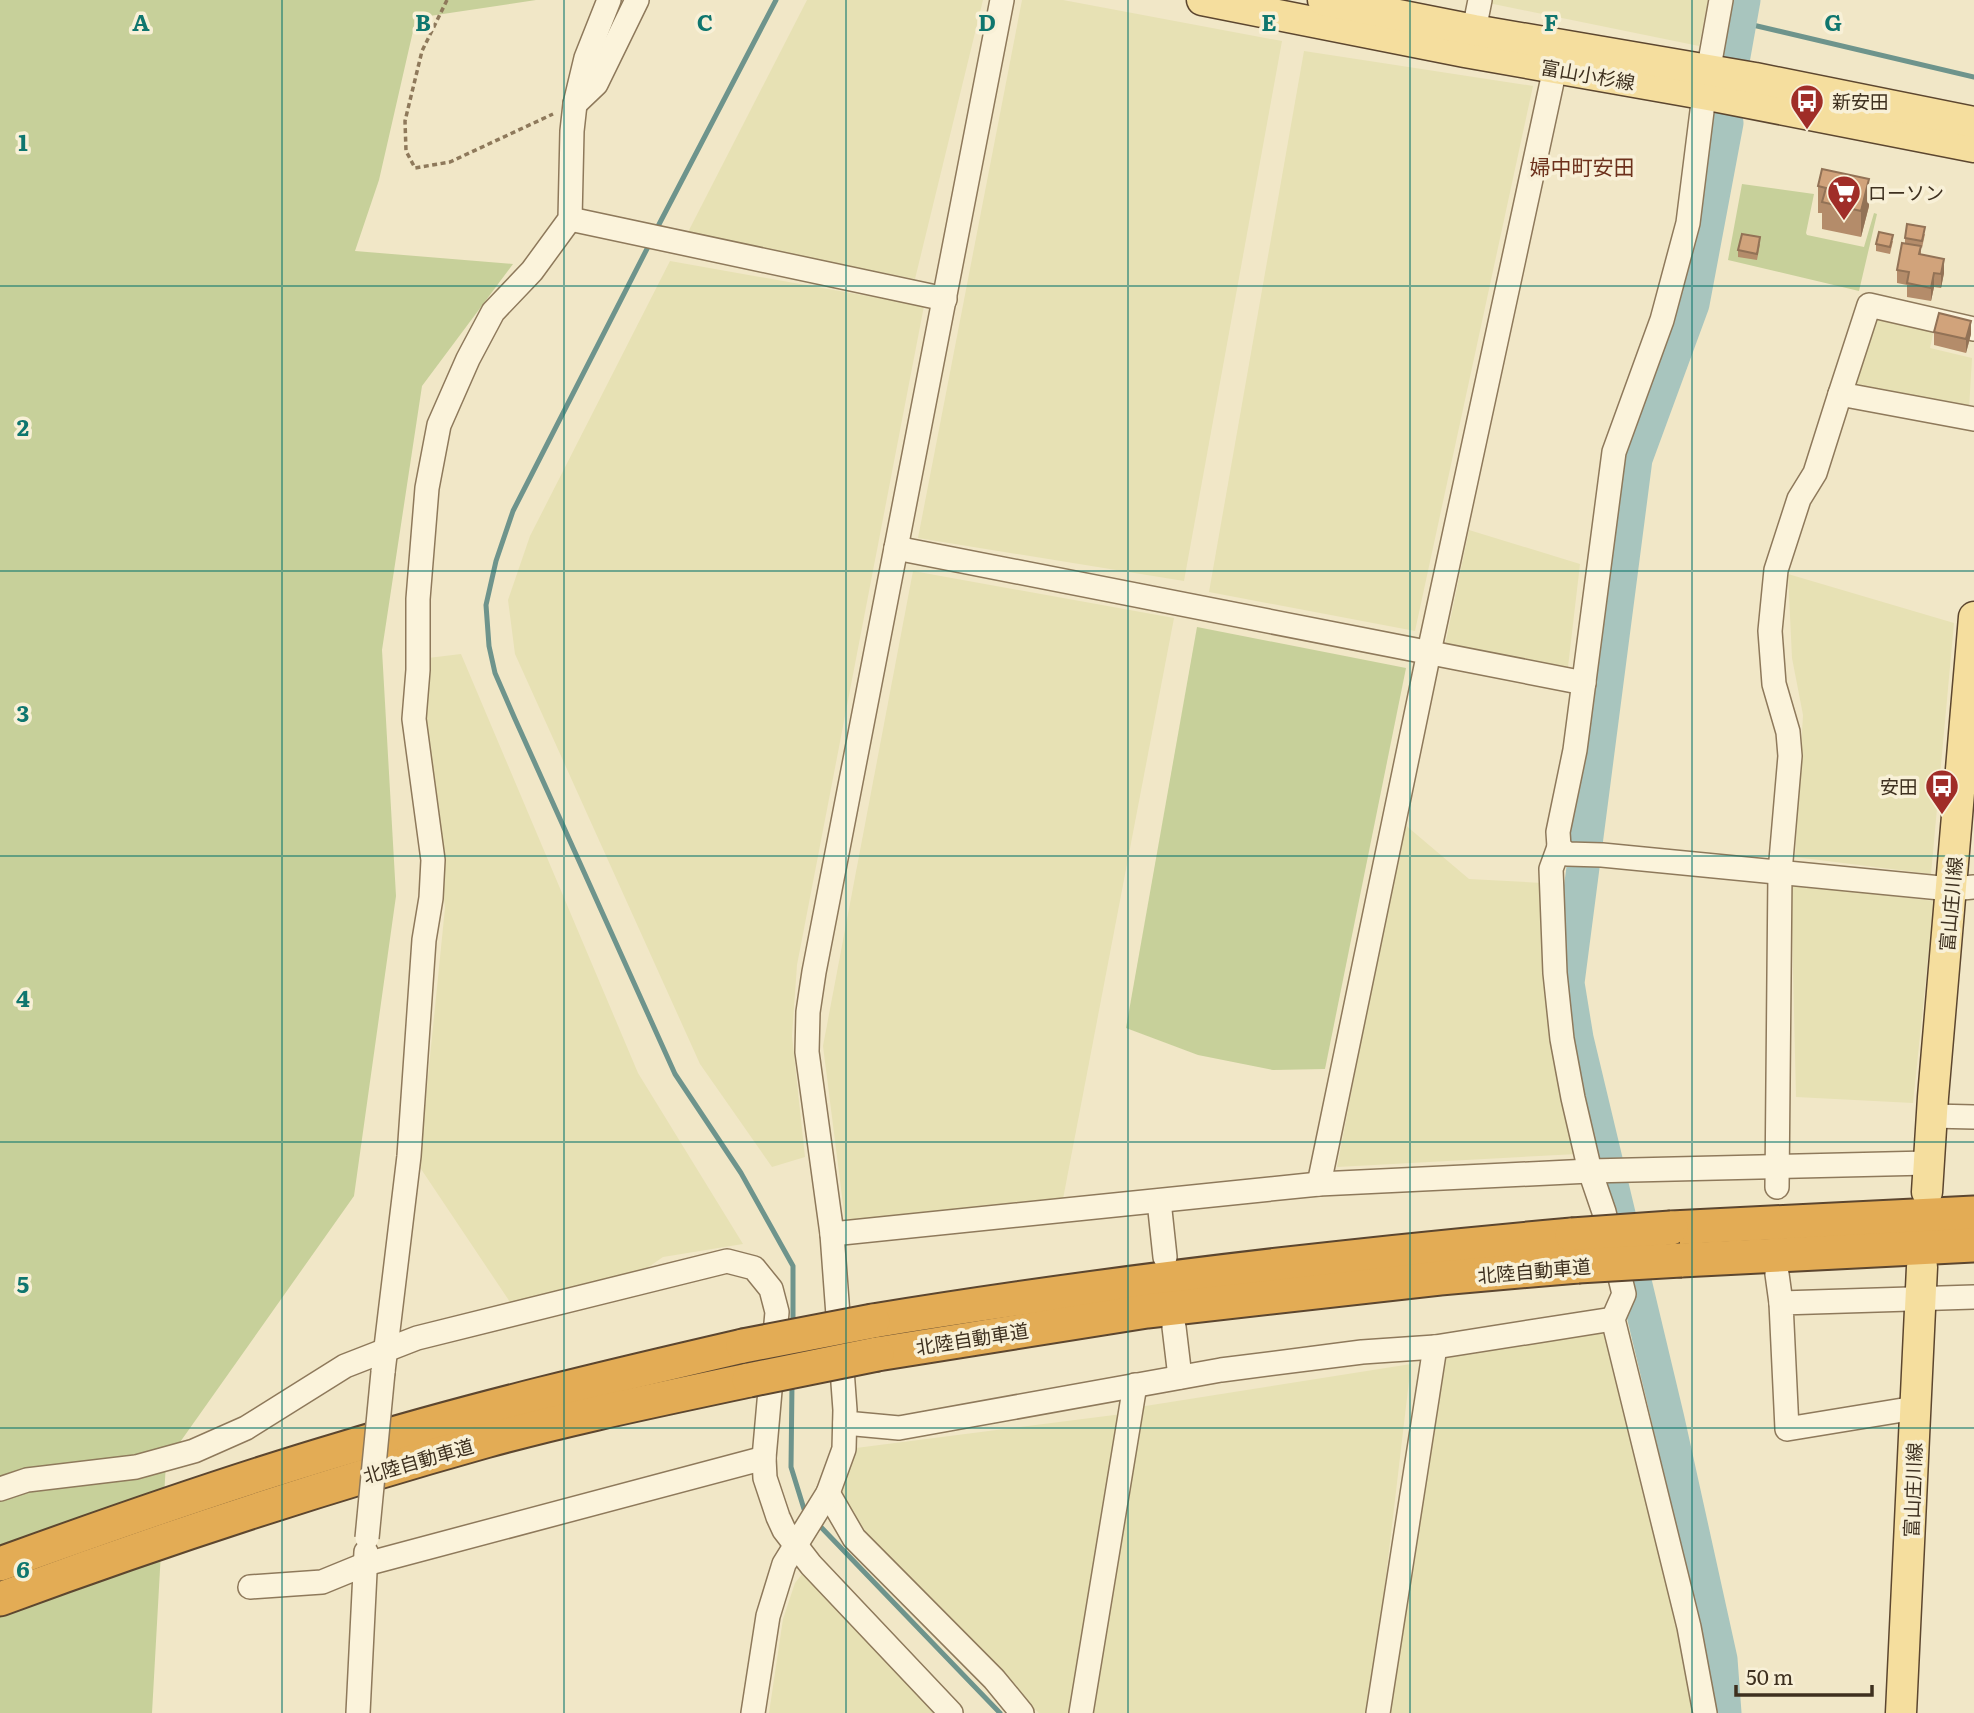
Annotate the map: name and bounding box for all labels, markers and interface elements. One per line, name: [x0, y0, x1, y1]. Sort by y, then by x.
text: A: [132, 4, 150, 38]
text: B: [415, 4, 431, 38]
text: C: [697, 4, 713, 38]
text: D: [978, 4, 996, 38]
text: E: [1261, 4, 1277, 38]
text: F: [1544, 4, 1559, 38]
text: G: [1824, 4, 1842, 38]
street label: 富山小杉線: [1539, 52, 1637, 96]
bus stop icon: 新安田: [1788, 82, 1826, 131]
place label: 新安田: [1832, 87, 1889, 115]
text: 1: [18, 124, 28, 158]
district label: 婦中町安田: [1530, 150, 1635, 181]
supermarket icon: ローソン: [1825, 173, 1863, 222]
place label: ローソン: [1868, 178, 1944, 206]
text: 2: [17, 409, 29, 443]
text: 3: [17, 695, 29, 729]
bus stop icon: 安田: [1923, 767, 1961, 816]
place label: 安田: [1880, 772, 1918, 800]
street label: 富山庄川線: [1932, 855, 1968, 953]
text: 4: [16, 980, 30, 1014]
street label: 北陸自動車道: [1476, 1251, 1592, 1289]
text: 5: [17, 1266, 29, 1300]
street label: 北陸自動車道: [914, 1315, 1030, 1361]
street label: 北陸自動車道: [359, 1431, 477, 1489]
street label: 富山庄川線: [1896, 1442, 1928, 1538]
text: 6: [16, 1551, 30, 1585]
scale bar: [1736, 1654, 1872, 1698]
text: 50 m: [1746, 1660, 1793, 1691]

